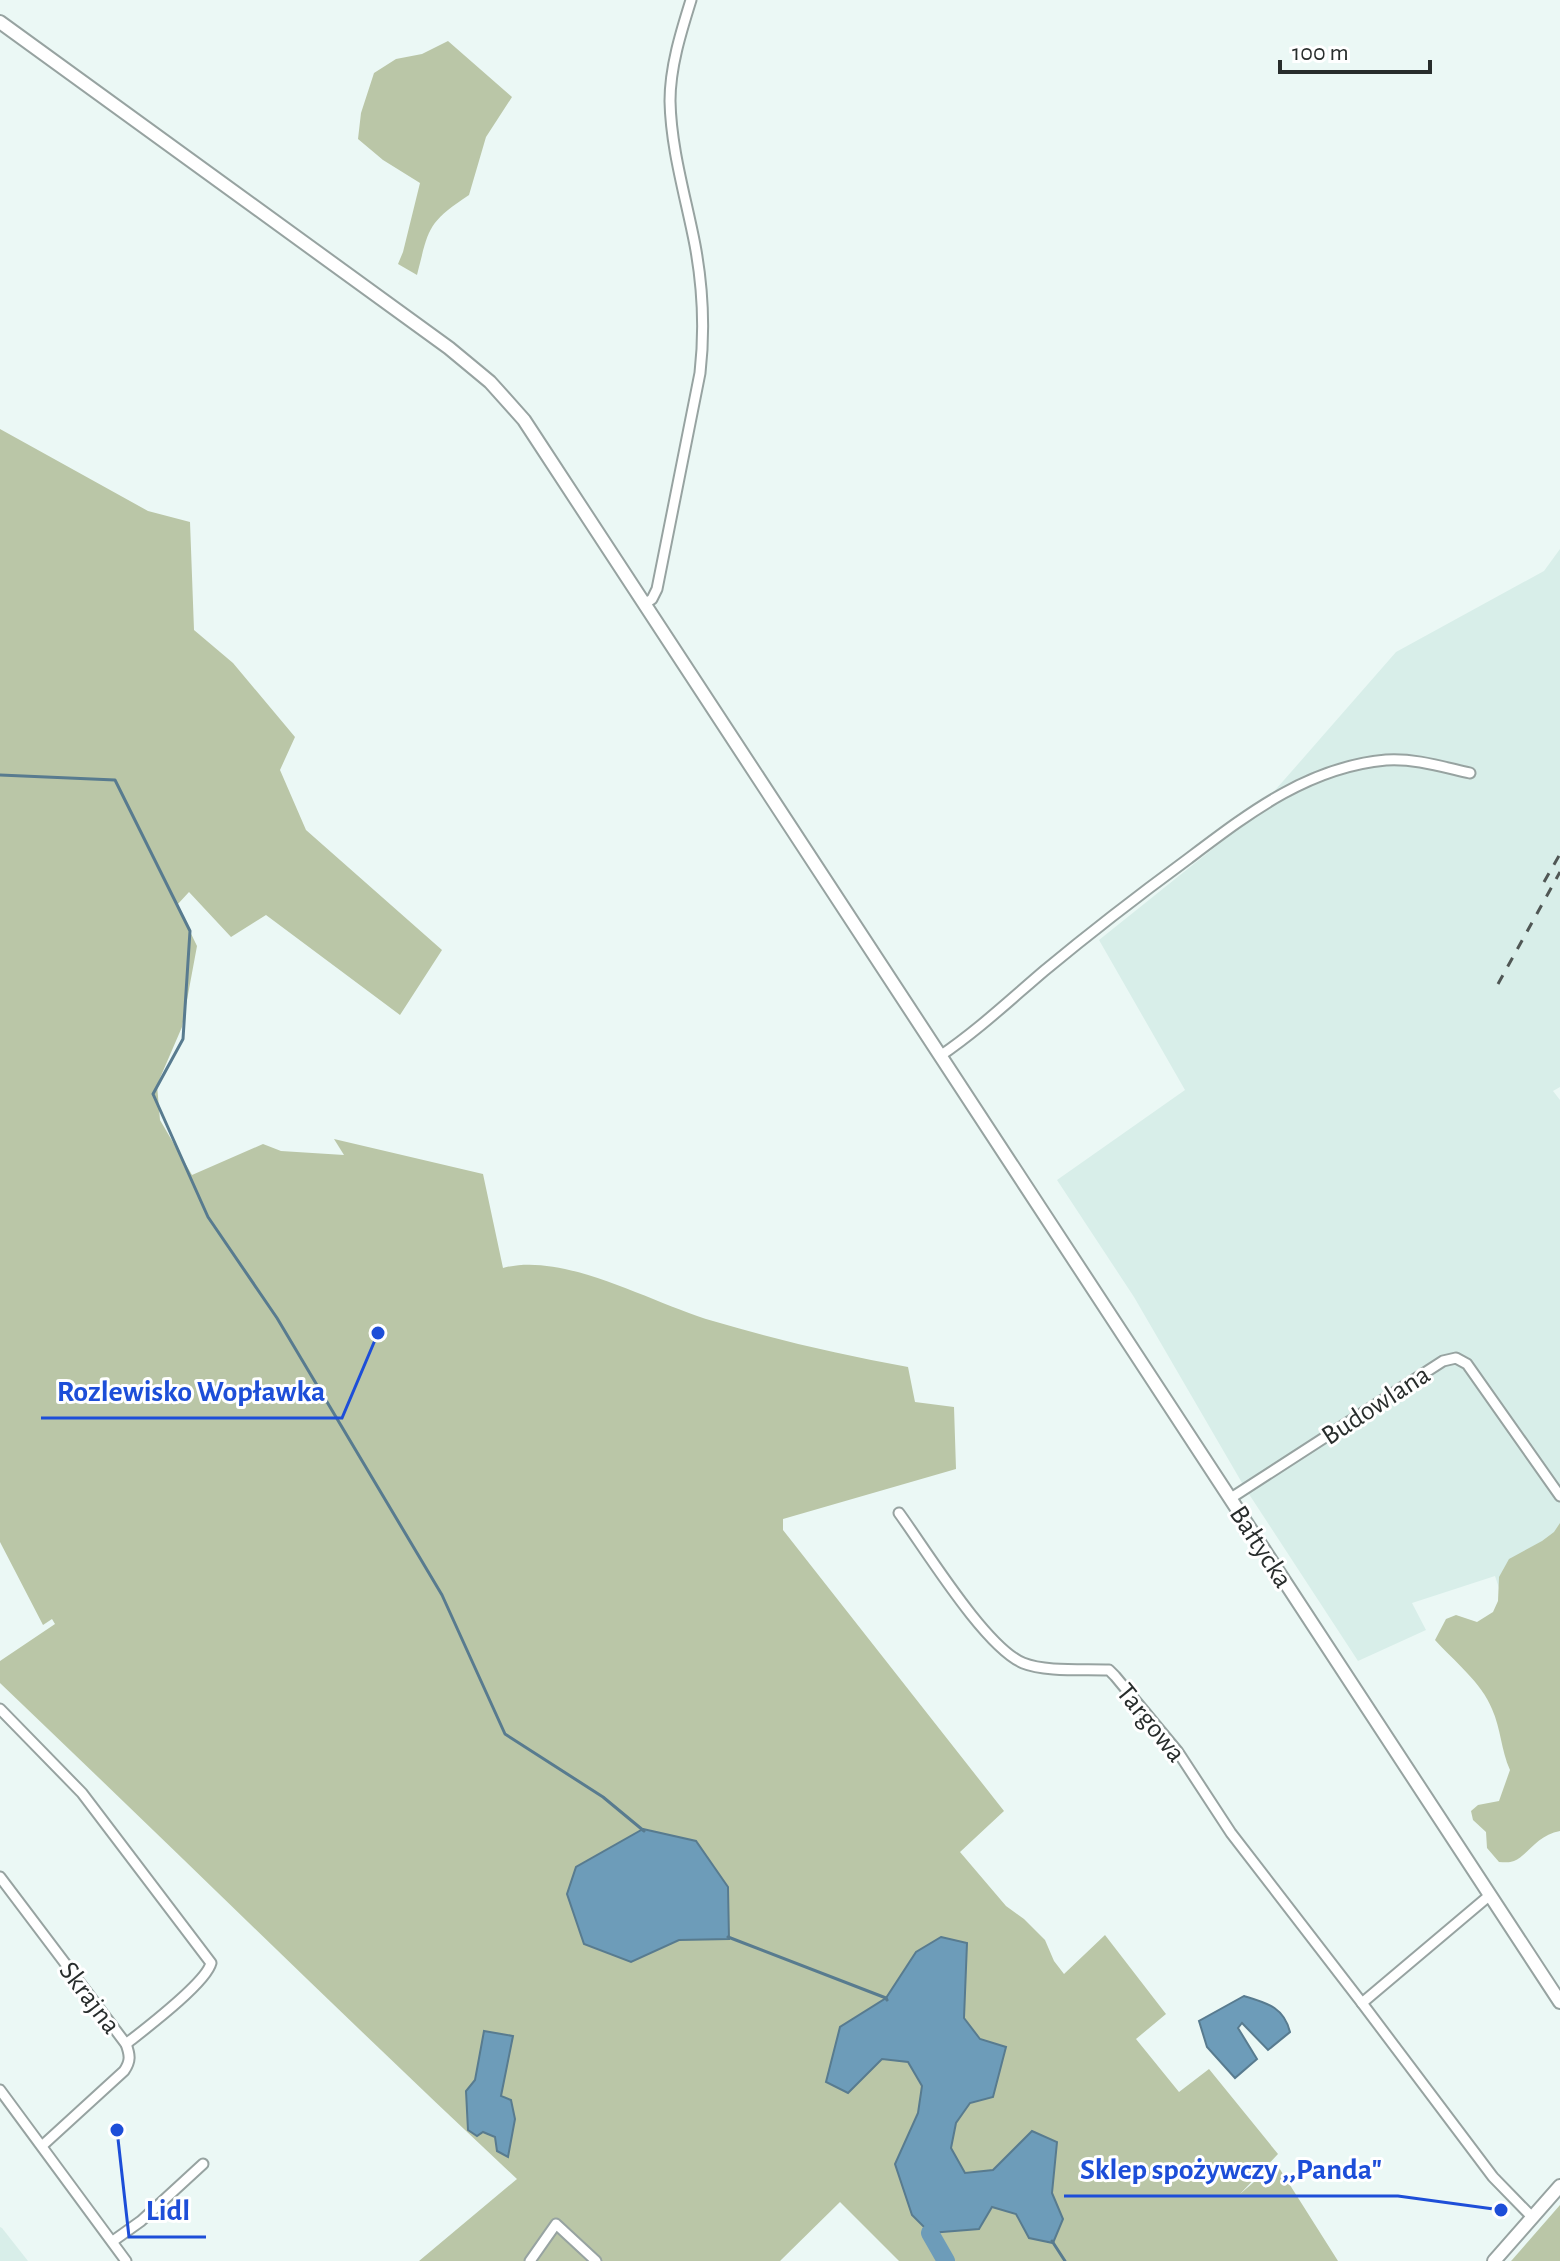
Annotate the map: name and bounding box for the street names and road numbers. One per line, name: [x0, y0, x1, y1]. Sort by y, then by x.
street label: Budowlana: [1317, 1360, 1435, 1451]
street label: Bałtycka: [1224, 1501, 1297, 1593]
street label: Targowa: [1111, 1679, 1190, 1768]
street label: Skrajna: [53, 1957, 125, 2040]

